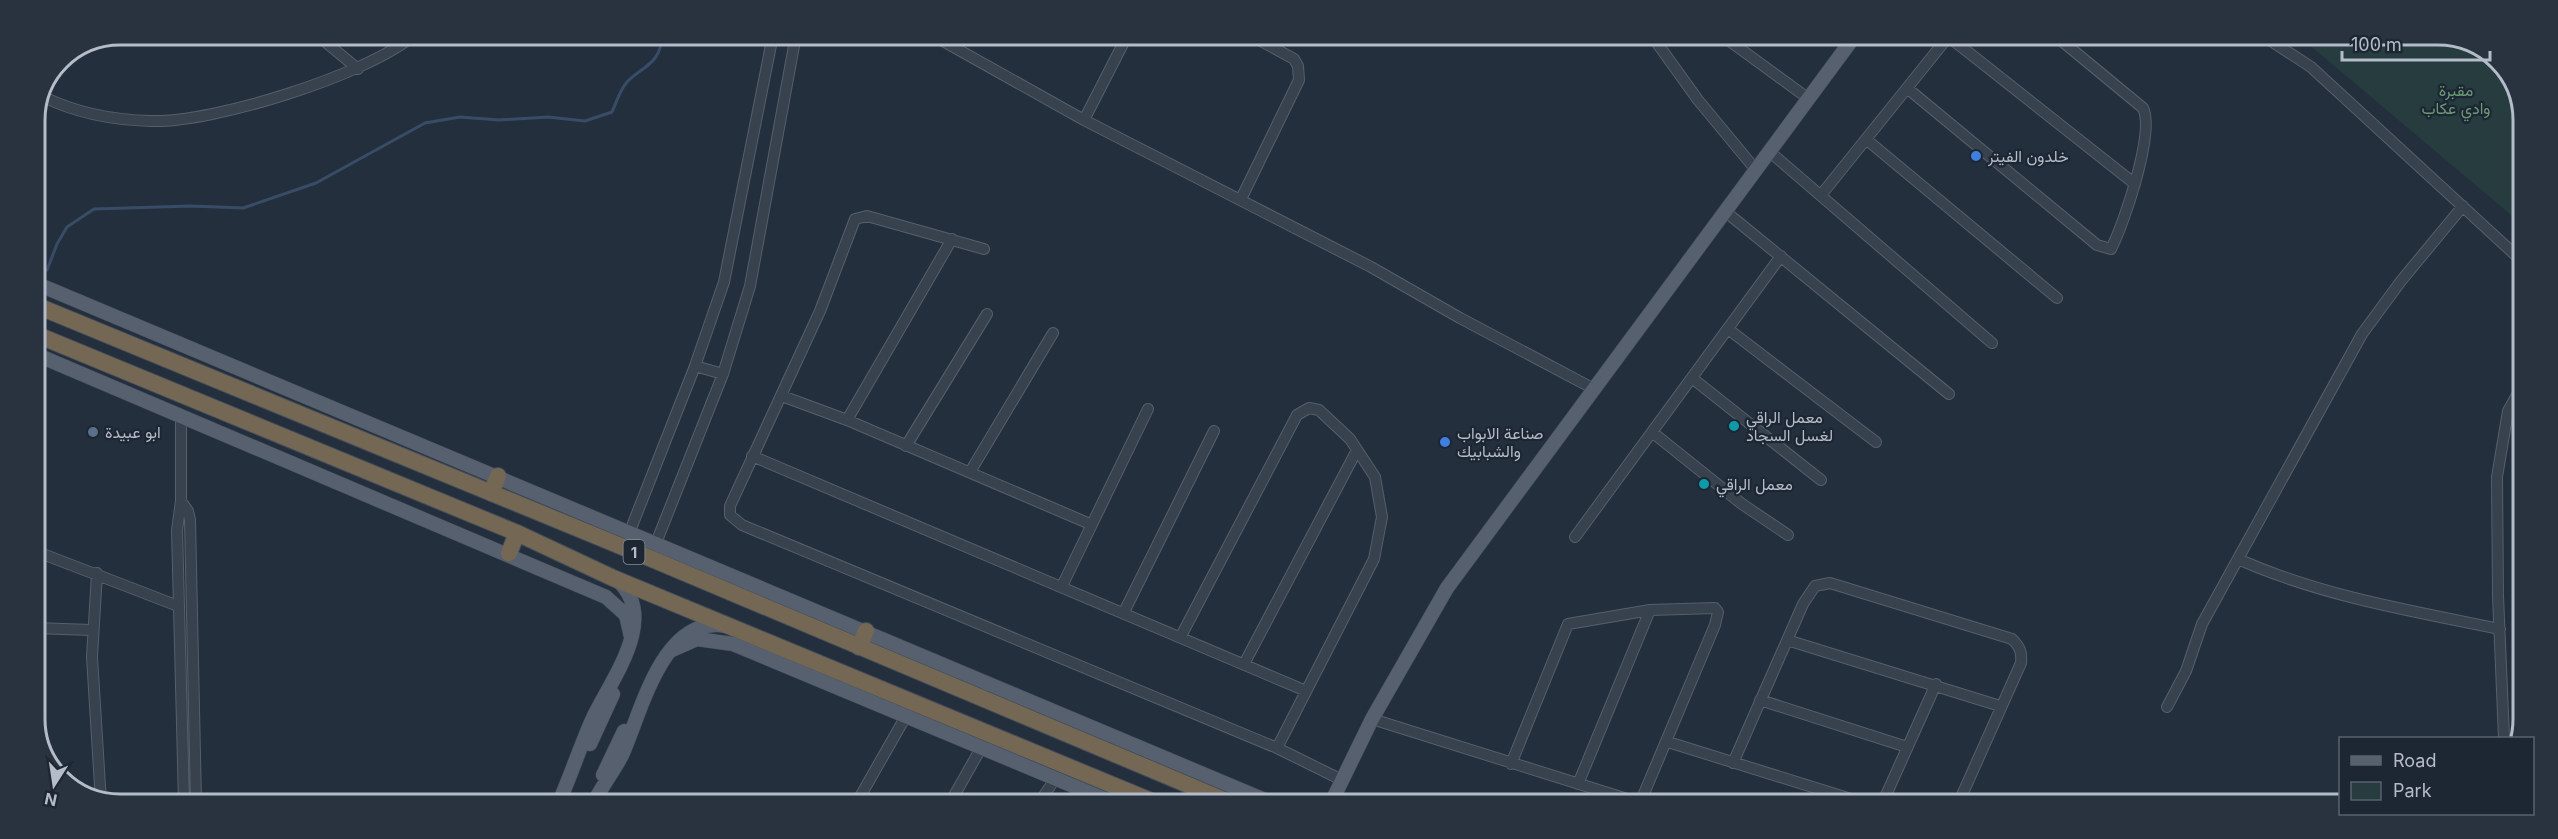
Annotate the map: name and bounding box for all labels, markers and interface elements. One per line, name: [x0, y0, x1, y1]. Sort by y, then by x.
scale bar: [2342, 24, 2490, 62]
text: 100 m: [2351, 34, 2402, 55]
park label: مقبرة وادي عكاب: [2422, 80, 2490, 122]
place label: خلدون الفيتر: [1987, 146, 2069, 167]
marker: خلدون الفيتر: [1969, 149, 1983, 163]
place label: معمل الراقي لغسل السجاد: [1746, 407, 1833, 446]
marker: معمل الراقي لغسل السجاد: [1727, 419, 1741, 433]
place label: ابو عبيدة: [105, 422, 161, 443]
place label: صناعة الابواب والشبابيك: [1457, 423, 1543, 462]
marker: ابو عبيدة: [86, 425, 100, 439]
marker: صناعة الابواب والشبابيك: [1438, 435, 1452, 449]
place label: معمل الراقي: [1716, 474, 1793, 498]
marker: معمل الراقي: [1697, 477, 1711, 491]
road number: 1: [624, 540, 644, 564]
legend: [2339, 737, 2534, 815]
text: Road: [2393, 750, 2436, 771]
north arrow: [24, 755, 84, 815]
text: Park: [2393, 780, 2432, 801]
text: N: [43, 789, 59, 811]

